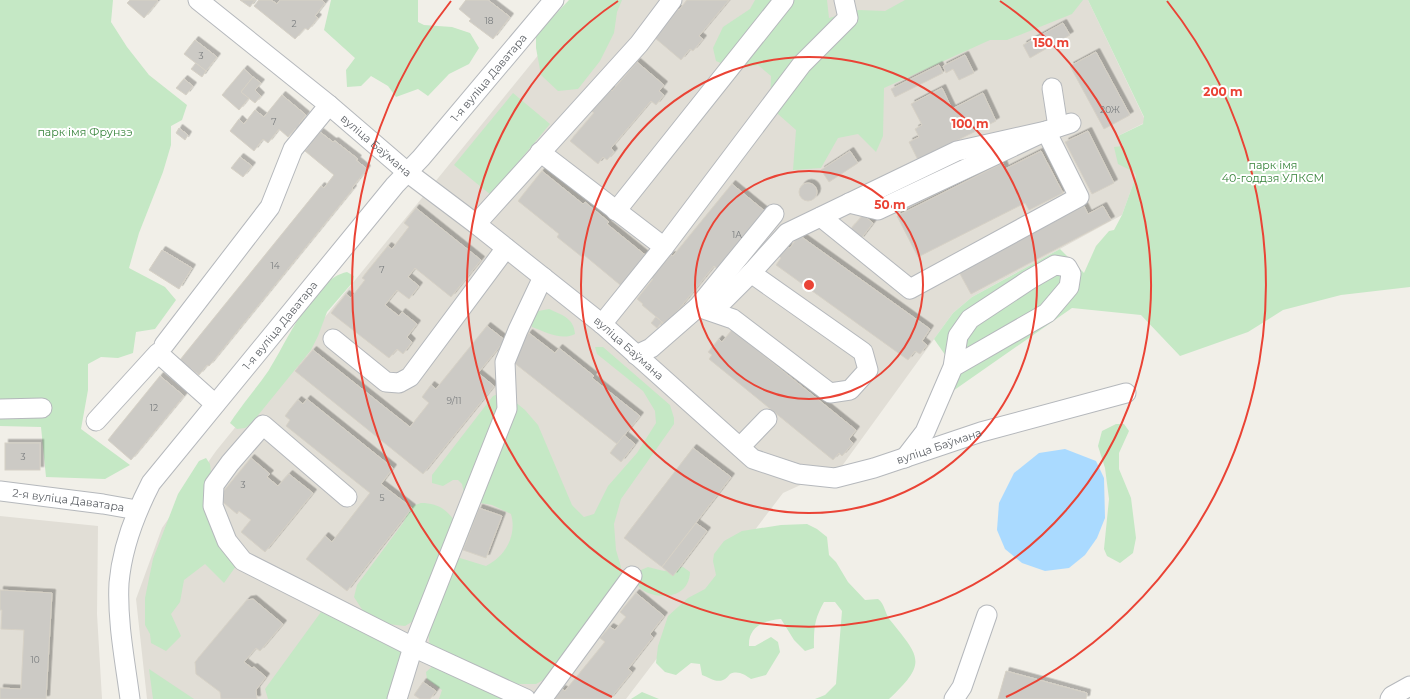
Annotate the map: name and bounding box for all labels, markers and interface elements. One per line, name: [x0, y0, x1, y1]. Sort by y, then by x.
house number: 18: [485, 15, 494, 26]
house number: 2: [291, 18, 297, 29]
street label: 1-я вуліца Даватара: [448, 31, 530, 125]
text: 150 m: [1033, 35, 1069, 50]
house number: 3: [198, 50, 204, 61]
text: 200 m: [1203, 84, 1243, 99]
house number: 20Ж: [1100, 104, 1120, 115]
street label: вуліца Баўмана: [338, 111, 414, 180]
house number: 7: [271, 116, 277, 127]
text: 100 m: [952, 116, 988, 131]
park label: парк імя Фрунзэ: [37, 125, 133, 139]
park label: парк імя 40-годдзя УЛКСМ: [1222, 158, 1324, 185]
text: 50 m: [874, 197, 906, 212]
house number: 1А: [732, 229, 742, 240]
house number: 14: [270, 260, 280, 271]
house number: 7: [379, 264, 385, 275]
street label: 1-я вуліца Даватара: [240, 278, 321, 373]
centre of rings: [802, 278, 816, 292]
street label: вуліца Баўмана: [591, 313, 667, 383]
house number: 9/11: [446, 395, 462, 406]
house number: 12: [150, 402, 158, 413]
street label: вуліца Баўмана: [895, 425, 983, 467]
house number: 3: [20, 451, 26, 462]
house number: 3: [240, 479, 246, 490]
street label: 2-я вуліца Даватара: [12, 486, 126, 515]
house number: 5: [379, 492, 385, 503]
house number: 10: [30, 654, 40, 665]

